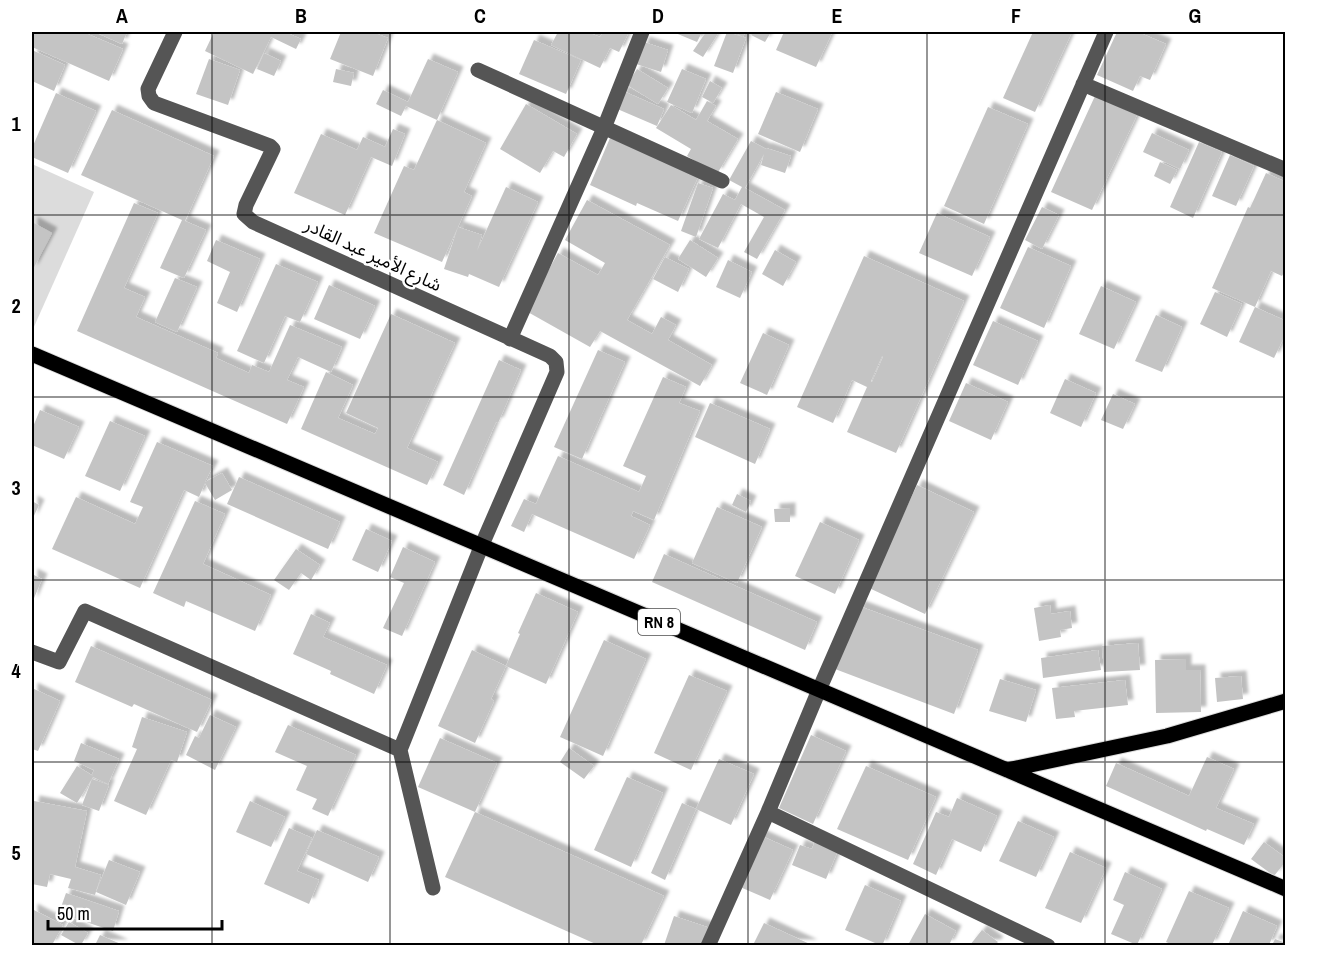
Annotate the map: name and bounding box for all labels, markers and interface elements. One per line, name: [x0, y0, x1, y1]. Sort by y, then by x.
text: A: [116, 2, 128, 29]
text: B: [295, 2, 307, 29]
text: C: [474, 2, 486, 29]
text: D: [652, 2, 664, 29]
text: E: [832, 2, 843, 29]
text: F: [1011, 2, 1021, 29]
text: G: [1189, 2, 1201, 29]
text: 1: [11, 110, 21, 137]
street label: شارع الأمير عبد القادر: [299, 211, 446, 299]
text: 2: [11, 292, 21, 319]
text: 3: [11, 474, 21, 501]
road number: RN 8: [638, 609, 680, 635]
text: 4: [11, 657, 21, 684]
text: 5: [11, 839, 21, 866]
scale bar: [48, 893, 222, 931]
text: 50 m: [57, 901, 90, 926]

